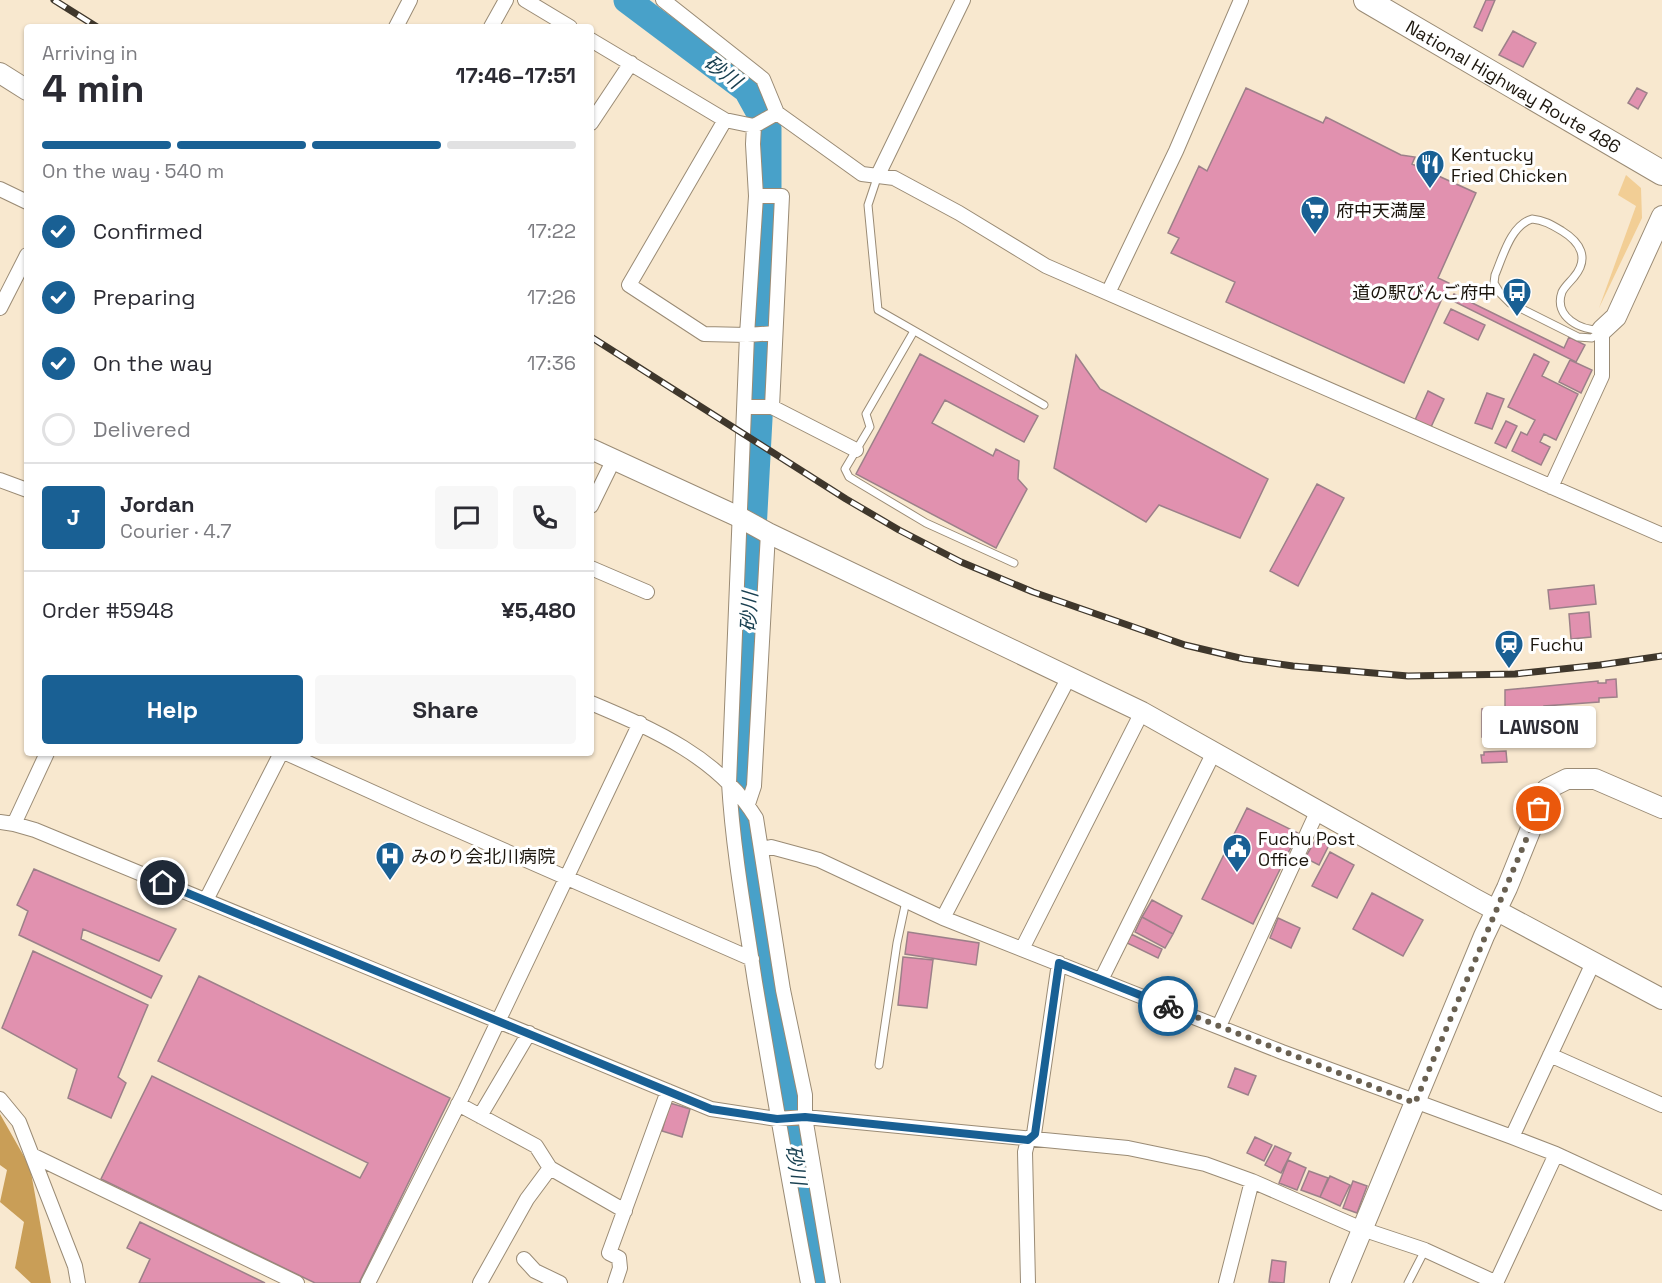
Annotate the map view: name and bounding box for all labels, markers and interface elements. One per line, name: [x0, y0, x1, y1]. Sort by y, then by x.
street label: National Highway Route 486: [1402, 15, 1625, 158]
text: Arriving in: [42, 40, 138, 66]
water label: 砂川: [699, 50, 748, 96]
text: 17:46–17:51: [455, 61, 576, 89]
text: 4 min: [42, 64, 144, 113]
place label: Kentucky Fried Chicken: [1451, 143, 1567, 187]
restaurant icon: Kentucky Fried Chicken: [1414, 148, 1446, 190]
text: On the way · 540 m: [42, 158, 224, 184]
supermarket icon: 府中天満屋: [1299, 194, 1331, 236]
place label: 府中天満屋: [1336, 199, 1426, 222]
icon: check: [42, 215, 75, 248]
text: Confirmed: [93, 217, 203, 245]
text: 17:22: [527, 218, 576, 244]
bus stop icon: 道の駅びんご府中: [1501, 276, 1533, 318]
icon: check: [42, 281, 75, 314]
place label: 道の駅びんご府中: [1352, 281, 1496, 304]
text: Preparing: [93, 283, 195, 311]
text: 17:26: [527, 284, 576, 310]
icon: check: [42, 347, 75, 380]
text: On the way: [93, 349, 212, 377]
text: 17:36: [527, 350, 576, 376]
text: Delivered: [93, 415, 191, 443]
button: chat: [435, 486, 498, 549]
button: phone: [513, 486, 576, 549]
text: Jordan: [120, 490, 195, 518]
text: J: [67, 503, 80, 531]
text: Courier · 4.7: [120, 518, 231, 544]
water label: 砂川: [735, 589, 763, 633]
text: Order #5948: [42, 596, 174, 624]
text: ¥5,480: [501, 596, 576, 624]
station icon: Fuchu: [1493, 628, 1525, 670]
place label: Fuchu: [1530, 633, 1583, 656]
button: Help: [42, 675, 303, 744]
button: Share: [315, 675, 576, 744]
callout: LAWSON: [1482, 707, 1596, 749]
text: LAWSON: [1499, 714, 1579, 740]
pin: [1513, 783, 1564, 834]
icon: bag: [1522, 792, 1555, 825]
place label: Fuchu Post Office: [1258, 827, 1355, 871]
public building icon: Fuchu Post Office: [1221, 832, 1253, 874]
hospital icon: みのり会北川病院: [374, 840, 406, 882]
place label: みのり会北川病院: [411, 845, 555, 868]
pin: [137, 857, 188, 908]
icon: home: [146, 866, 179, 899]
courier: [1138, 976, 1198, 1036]
icon: bike: [1152, 990, 1185, 1023]
water label: 砂川: [780, 1143, 812, 1189]

